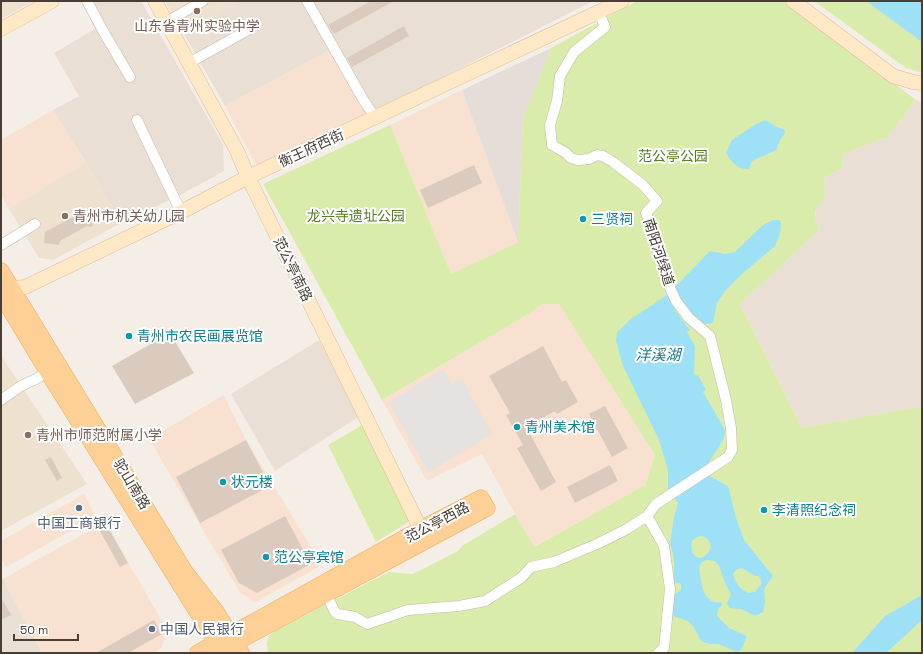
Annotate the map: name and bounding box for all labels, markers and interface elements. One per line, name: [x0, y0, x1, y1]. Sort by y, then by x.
marker: 山东省青州实验中学: [192, 6, 202, 16]
place label: 山东省青州实验中学: [134, 17, 260, 35]
street label: 衡王府西街: [275, 125, 347, 171]
park label: 范公亭公园: [638, 147, 708, 165]
place label: 青州市机关幼儿园: [73, 207, 185, 225]
park label: 龙兴寺遗址公园: [307, 207, 405, 225]
place label: 三贤祠: [591, 210, 633, 228]
marker: 青州市机关幼儿园: [60, 211, 70, 221]
marker: 三贤祠: [578, 214, 588, 224]
street label: 南阳河绿道: [640, 216, 678, 288]
street label: 范公亭南路: [270, 234, 316, 304]
place label: 青州市农民画展览馆: [137, 327, 263, 345]
marker: 青州市农民画展览馆: [124, 331, 134, 341]
water label: 洋溪湖: [635, 345, 682, 364]
place label: 青州美术馆: [525, 418, 595, 436]
marker: 青州美术馆: [512, 422, 522, 432]
place label: 青州市师范附属小学: [36, 426, 162, 444]
marker: 青州市师范附属小学: [23, 430, 33, 440]
street label: 驼山南路: [110, 455, 154, 513]
place label: 状元楼: [231, 473, 273, 491]
marker: 状元楼: [218, 477, 228, 487]
street label: 范公亭西路: [402, 498, 472, 546]
place label: 李清照纪念祠: [772, 501, 856, 519]
marker: 中国工商银行: [74, 503, 84, 513]
marker: 李清照纪念祠: [759, 505, 769, 515]
place label: 中国工商银行: [37, 514, 121, 532]
place label: 范公亭宾馆: [274, 548, 344, 566]
marker: 范公亭宾馆: [261, 552, 271, 562]
scale bar: [14, 616, 78, 642]
place label: 中国人民银行: [160, 620, 244, 638]
text: 50 m: [20, 622, 48, 638]
marker: 中国人民银行: [147, 624, 157, 634]

